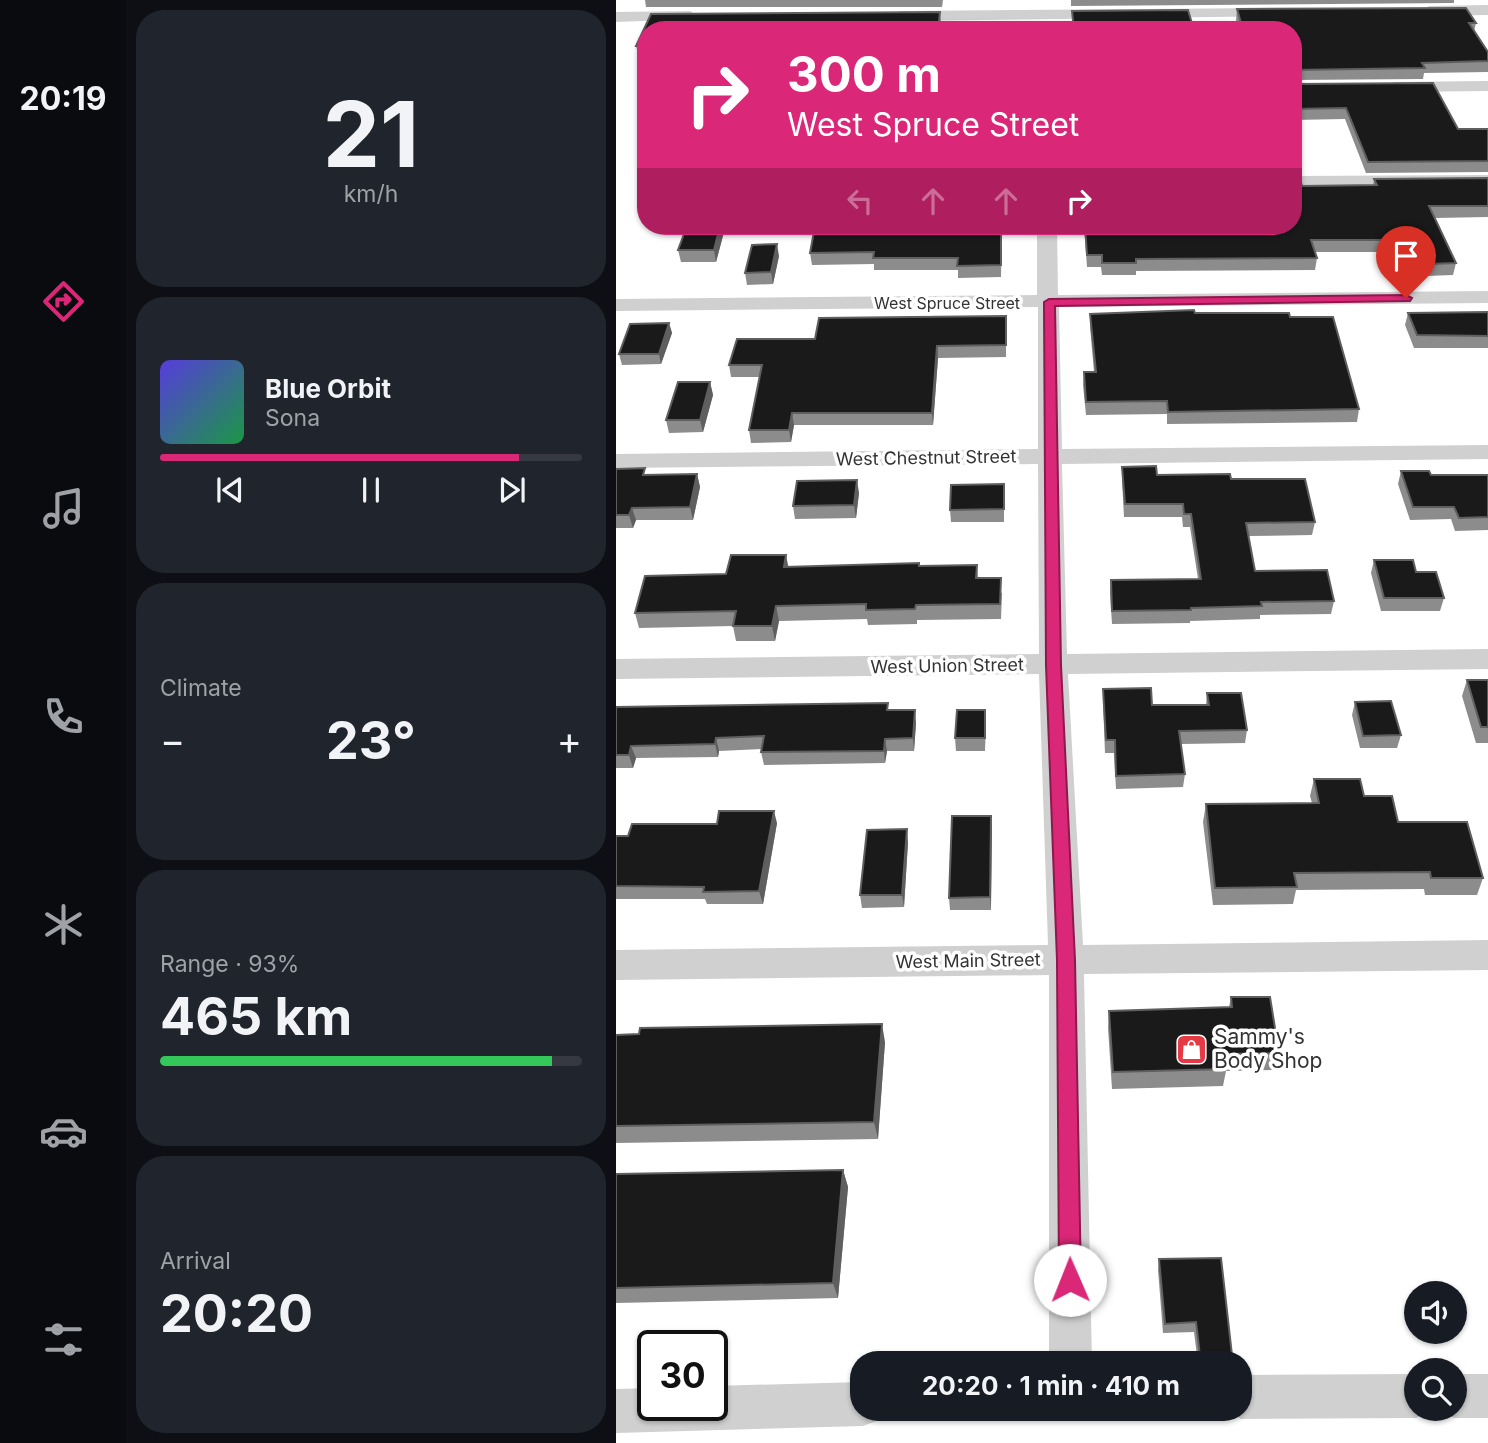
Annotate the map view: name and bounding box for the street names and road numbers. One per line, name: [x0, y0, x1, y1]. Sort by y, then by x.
street label: West Spruce Street: [874, 293, 1020, 313]
street label: West Chestnut Street: [836, 445, 1017, 470]
street label: West Union Street: [870, 654, 1024, 677]
street label: West Main Street: [895, 949, 1041, 972]

